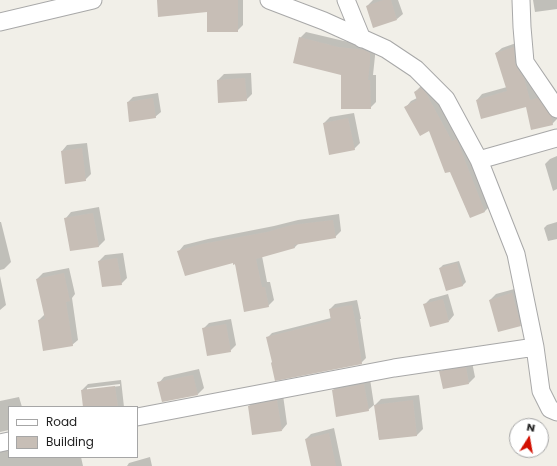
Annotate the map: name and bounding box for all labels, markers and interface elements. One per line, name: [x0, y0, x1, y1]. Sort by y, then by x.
legend: [8, 406, 138, 458]
text: Road: [46, 413, 77, 430]
north arrow: [509, 418, 549, 458]
text: N: [526, 419, 537, 436]
text: Building: [46, 433, 94, 450]

